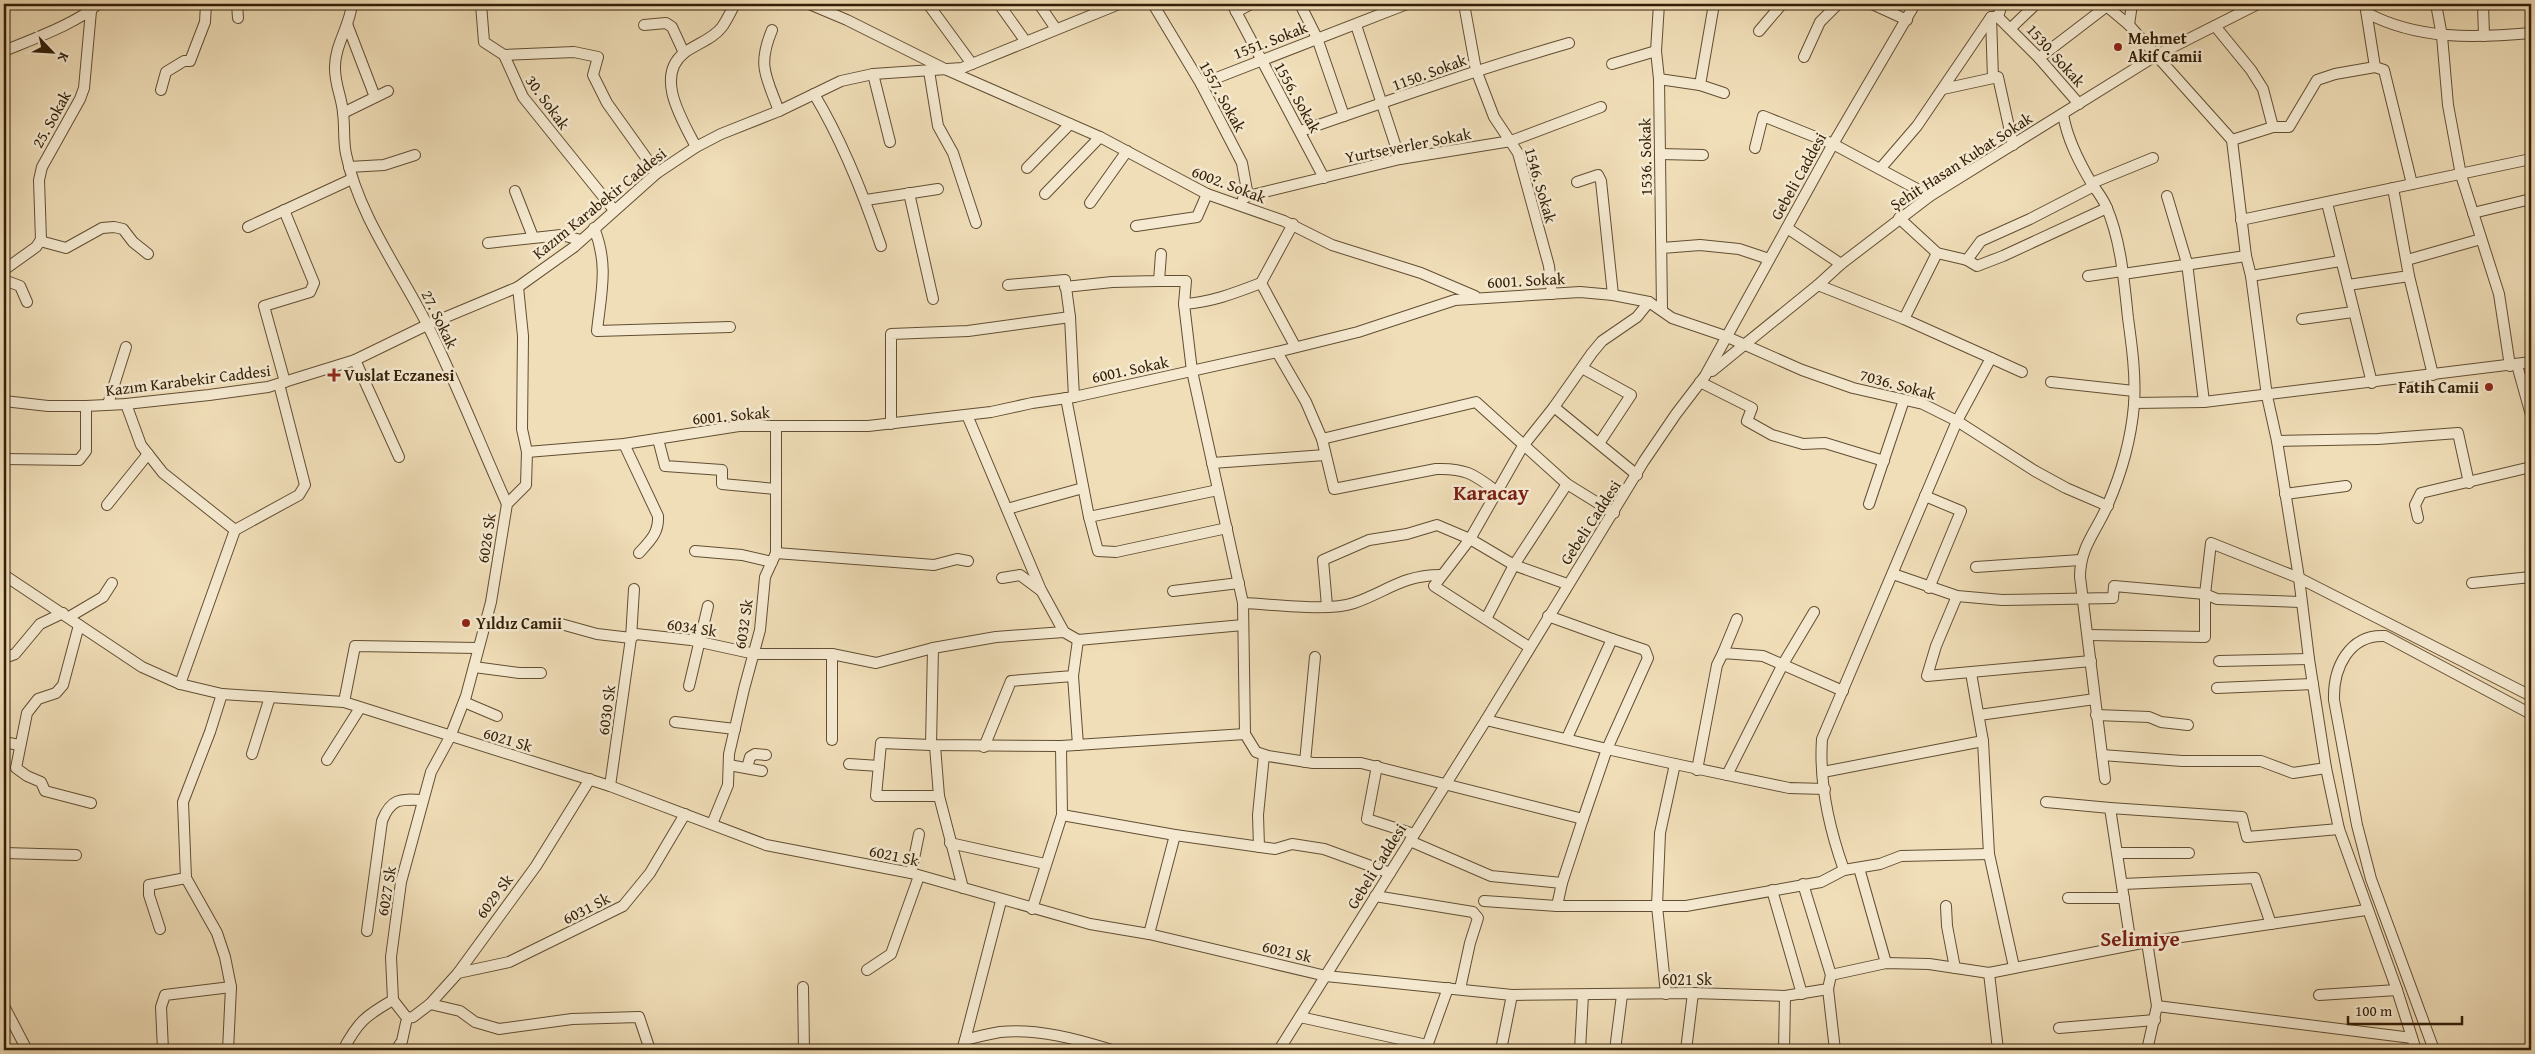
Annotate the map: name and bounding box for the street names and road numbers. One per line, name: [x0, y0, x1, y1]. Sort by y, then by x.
street label: 1551. Sokak: [1229, 15, 1312, 65]
street label: 1530. Sokak: [2021, 18, 2092, 93]
street label: 1150. Sokak: [1388, 47, 1471, 97]
street label: 1557. Sokak: [1194, 56, 1253, 137]
street label: 1556. Sokak: [1269, 57, 1328, 138]
street label: 30. Sokak: [520, 70, 577, 135]
street label: 25. Sokak: [25, 85, 77, 152]
street label: Şehit Hasan Kubat Sokak: [1885, 105, 2038, 216]
street label: 1536. Sokak: [1632, 117, 1658, 196]
street label: Yurtseverler Sokak: [1343, 121, 1474, 169]
street label: Gebeli Caddesi: [1764, 127, 1832, 224]
street label: Kazım Karabekir Caddesi: [527, 141, 672, 265]
street label: 1546. Sokak: [1519, 144, 1564, 227]
street label: 6002. Sokak: [1188, 159, 1271, 209]
street label: 6001. Sokak: [1486, 266, 1566, 294]
street label: 27. Sokak: [415, 286, 465, 353]
street label: 6001. Sokak: [1089, 349, 1171, 389]
street label: Kazım Karabekir Caddesi: [104, 358, 273, 402]
street label: 7036. Sokak: [1857, 362, 1940, 406]
street label: 6001. Sokak: [691, 400, 772, 430]
street label: Gebeli Caddesi: [1554, 474, 1627, 569]
street label: 6026 Sk: [470, 510, 502, 565]
street label: 6032 Sk: [727, 596, 759, 651]
street label: 6034 Sk: [665, 611, 720, 643]
street label: 6030 Sk: [591, 683, 622, 737]
street label: 6021 Sk: [480, 720, 536, 758]
street label: Gebeli Caddesi: [1340, 818, 1412, 913]
street label: 6021 Sk: [867, 838, 922, 872]
street label: 6027 Sk: [370, 863, 402, 918]
street label: 6029 Sk: [469, 868, 519, 923]
street label: 6031 Sk: [558, 886, 615, 930]
street label: 6021 Sk: [1260, 934, 1315, 969]
street label: 6021 Sk: [1662, 967, 1713, 991]

